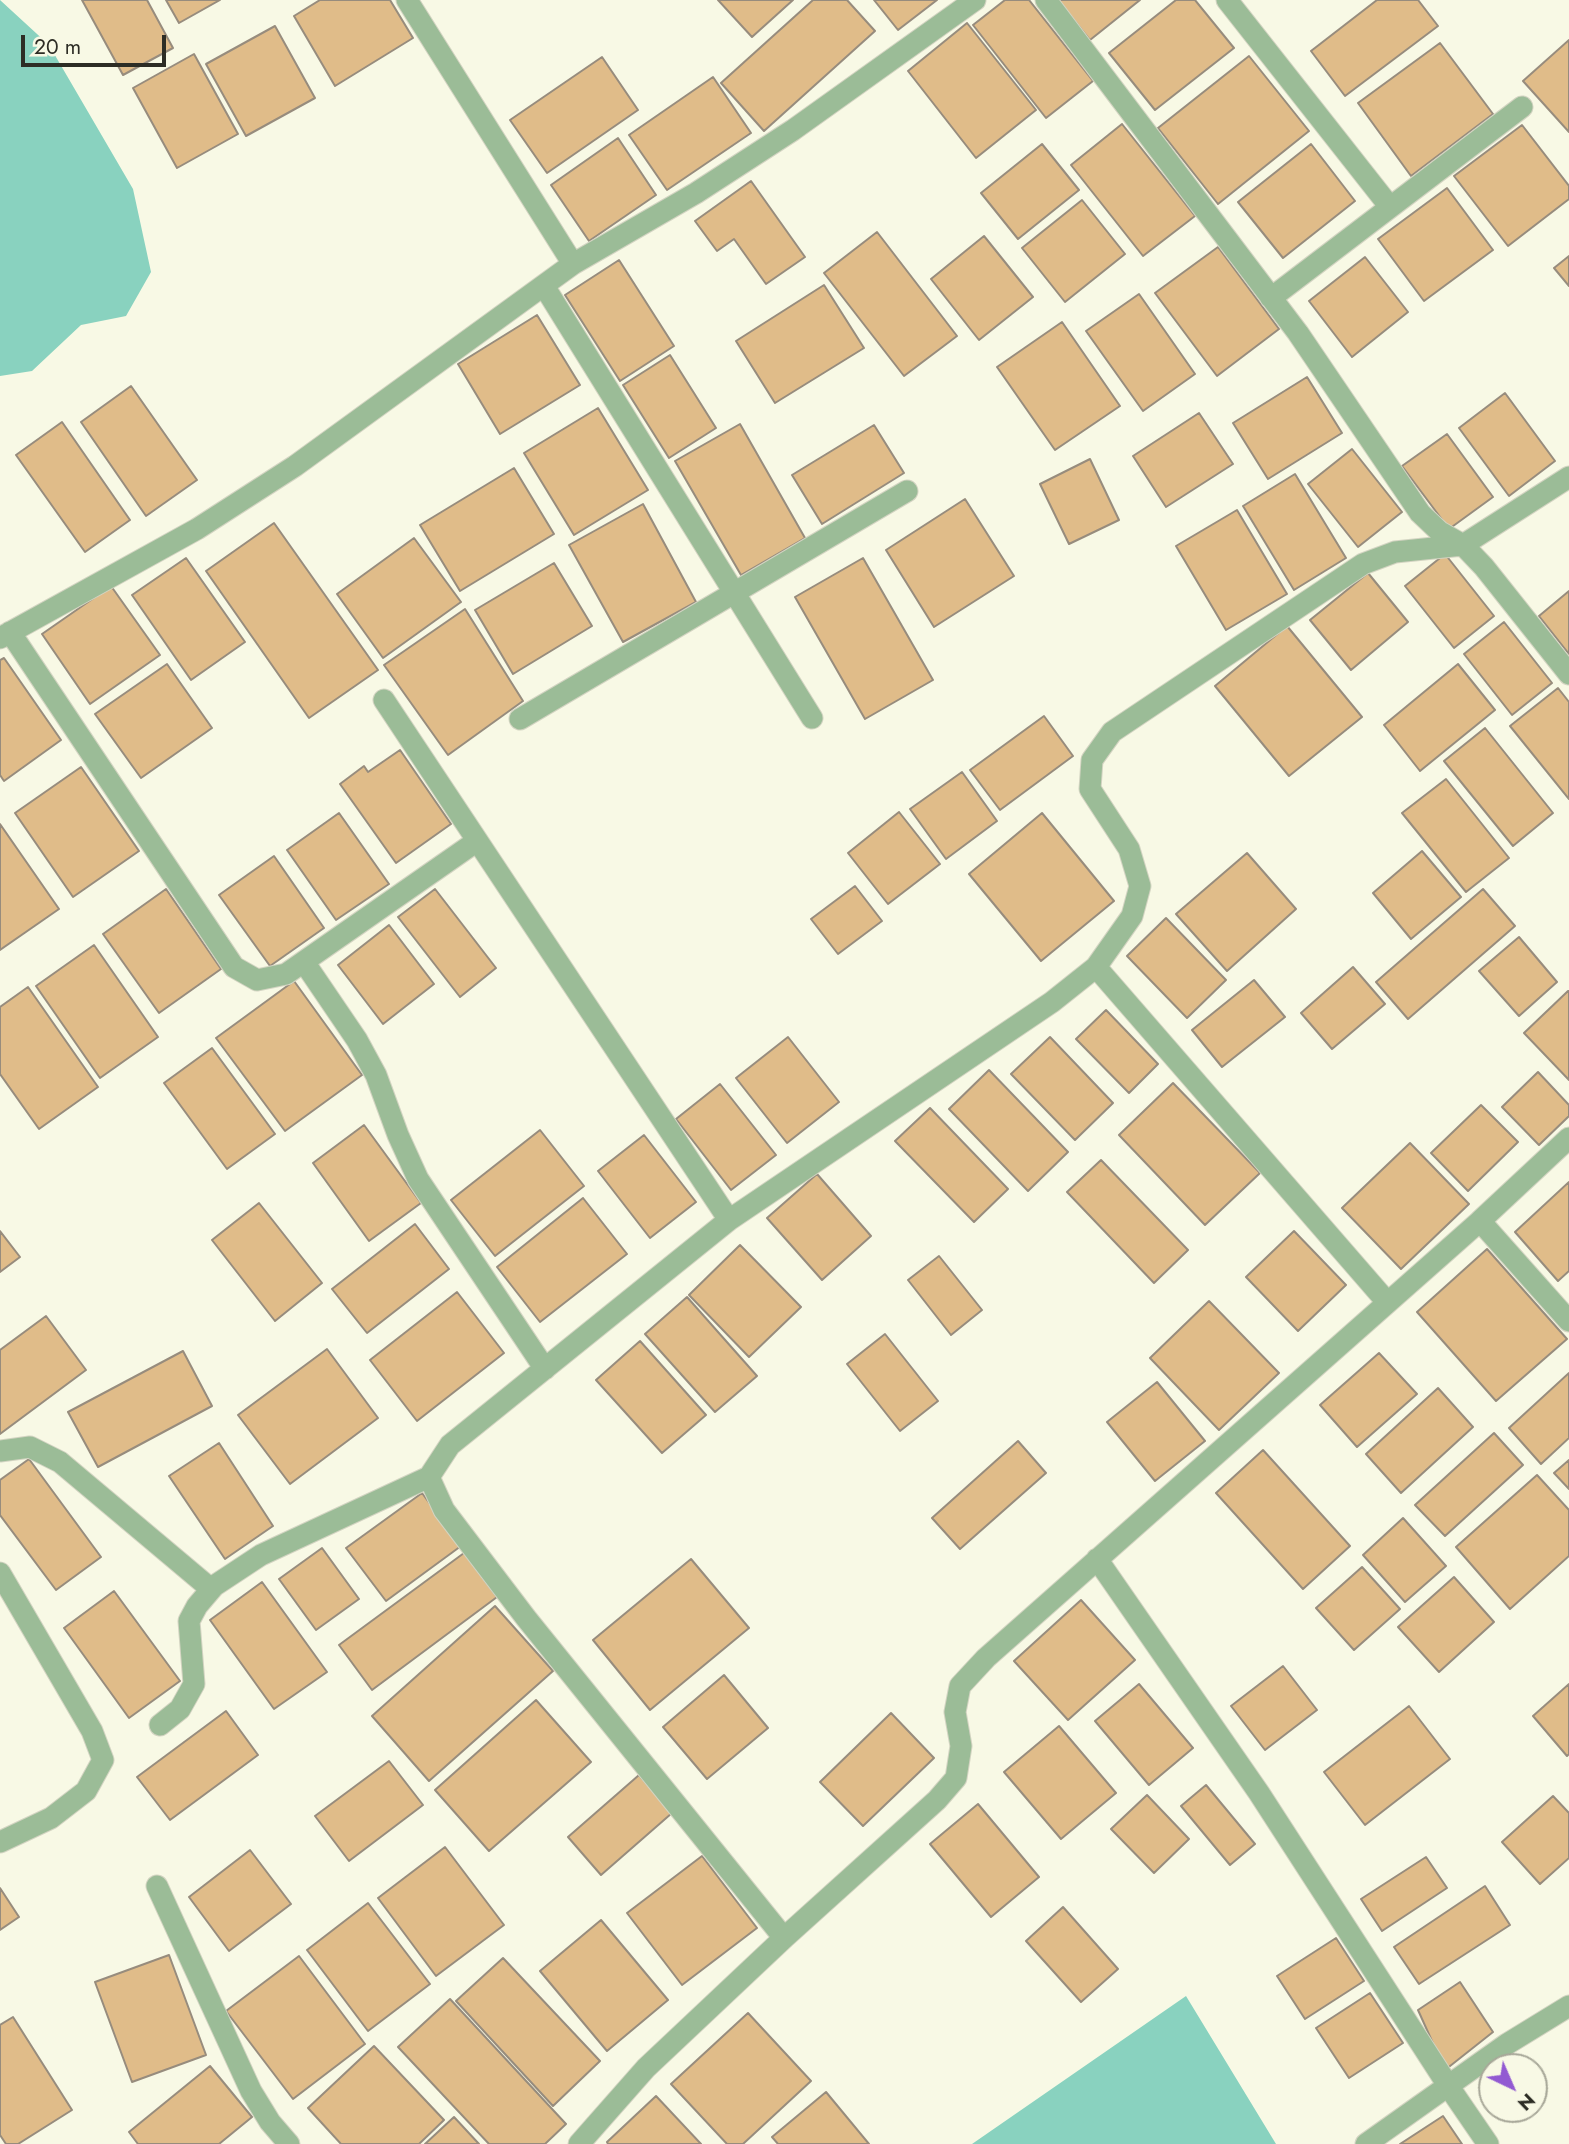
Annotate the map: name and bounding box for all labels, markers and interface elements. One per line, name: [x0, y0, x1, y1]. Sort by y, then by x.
scale bar: [24, 21, 170, 65]
text: 20 m: [34, 32, 81, 62]
north arrow: [1478, 2053, 1548, 2123]
text: N: [1512, 2087, 1541, 2117]

